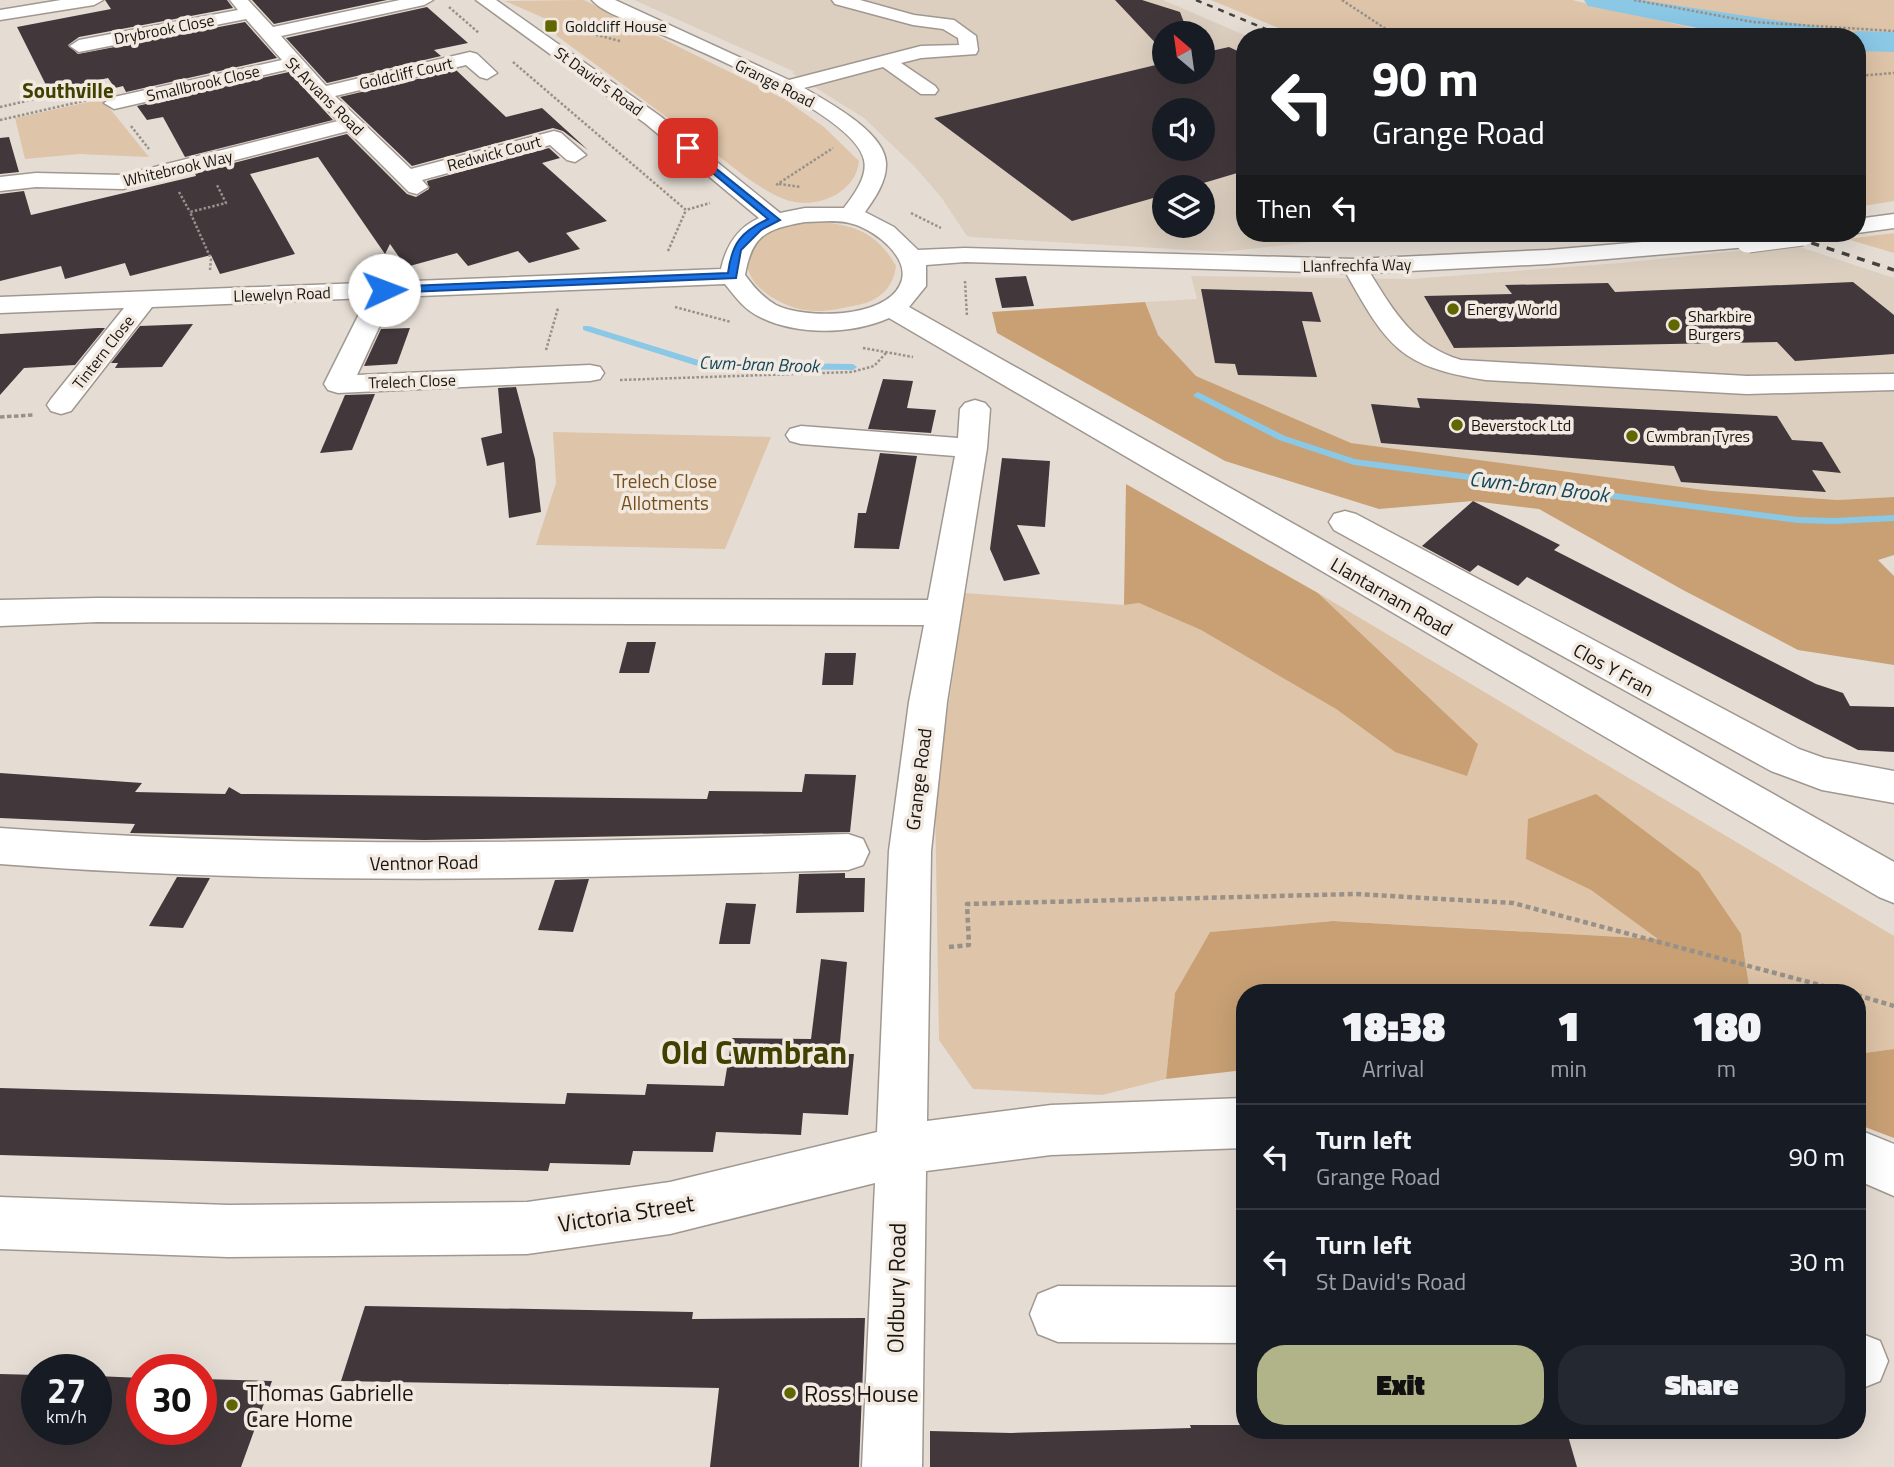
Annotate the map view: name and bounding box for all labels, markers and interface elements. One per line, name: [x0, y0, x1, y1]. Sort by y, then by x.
street label: Drybrook Close: [112, 8, 216, 50]
place label: Goldcliff House: [565, 14, 667, 38]
marker: Goldcliff House: [543, 18, 559, 34]
north arrow: [1152, 21, 1214, 84]
map controls: [1152, 21, 1215, 238]
text: 90 m: [1372, 40, 1479, 115]
street label: St David's Road: [550, 41, 648, 121]
street label: Goldcliff Court: [357, 50, 456, 95]
street label: St Arvans Road: [280, 51, 370, 141]
street label: Grange Road: [731, 53, 819, 113]
icon: left: [1257, 56, 1348, 147]
street label: Smallbrook Close: [144, 58, 262, 108]
district label: Southville: [22, 74, 114, 106]
button: sound: [1152, 98, 1215, 161]
text: Grange Road: [1372, 108, 1545, 156]
pin: [658, 118, 718, 178]
street label: Redwick Court: [444, 129, 544, 177]
icon: arrive: [669, 129, 707, 167]
street label: Whitebrook Way: [121, 144, 235, 192]
button: layers: [1152, 175, 1215, 238]
text: Then: [1257, 189, 1312, 228]
icon: left: [1326, 189, 1364, 227]
street label: Llanfrechfa Way: [1302, 252, 1412, 278]
position arrow: [347, 253, 421, 327]
street label: Llewelyn Road: [233, 280, 331, 308]
place label: Energy World: [1467, 297, 1557, 321]
marker: Energy World: [1445, 301, 1461, 317]
place label: Sharkbire Burgers: [1688, 304, 1752, 346]
street label: Tintern Close: [66, 310, 140, 394]
marker: Sharkbire Burgers: [1666, 317, 1682, 333]
water label: Cwm-bran Brook: [698, 348, 822, 380]
street label: Trelech Close: [368, 367, 456, 395]
place label: Beverstock Ltd: [1471, 413, 1571, 437]
marker: Beverstock Ltd: [1449, 417, 1465, 433]
place label: Cwmbran Tyres: [1646, 424, 1750, 448]
marker: Cwmbran Tyres: [1624, 428, 1640, 444]
water label: Cwm-bran Brook: [1467, 462, 1613, 511]
park label: Trelech Close Allotments: [613, 466, 717, 517]
street label: Llantarnam Road: [1325, 549, 1459, 643]
street label: Clos Y Fran: [1568, 635, 1660, 703]
street label: Grange Road: [897, 726, 939, 832]
street label: Ventnor Road: [369, 847, 479, 877]
text: 18:38: [1341, 993, 1445, 1057]
text: 1: [1557, 993, 1580, 1057]
text: 180: [1692, 993, 1761, 1057]
district label: Old Cwmbran: [661, 1028, 847, 1076]
text: Arrival: [1362, 1051, 1424, 1086]
text: min: [1550, 1051, 1587, 1086]
text: m: [1717, 1051, 1736, 1086]
text: Turn left: [1316, 1120, 1411, 1159]
text: 90 m: [1788, 1137, 1845, 1176]
icon: left: [1257, 1138, 1295, 1176]
text: Grange Road: [1316, 1159, 1440, 1194]
street label: Victoria Street: [555, 1185, 697, 1241]
street label: Oldbury Road: [877, 1222, 915, 1354]
text: Turn left: [1316, 1225, 1411, 1264]
text: 30 m: [1788, 1242, 1845, 1281]
icon: left: [1257, 1243, 1295, 1281]
text: St David's Road: [1316, 1264, 1466, 1299]
button: Exit: [1257, 1345, 1544, 1425]
button: Share: [1558, 1345, 1845, 1425]
speed limit sign: 30: [126, 1354, 217, 1445]
text: 27: [47, 1363, 86, 1417]
place label: Thomas Gabrielle Care Home: [246, 1375, 414, 1436]
place label: Ross House: [804, 1376, 919, 1411]
marker: Ross House: [782, 1385, 798, 1401]
marker: Thomas Gabrielle Care Home: [224, 1397, 240, 1413]
text: km/h: [46, 1403, 87, 1430]

